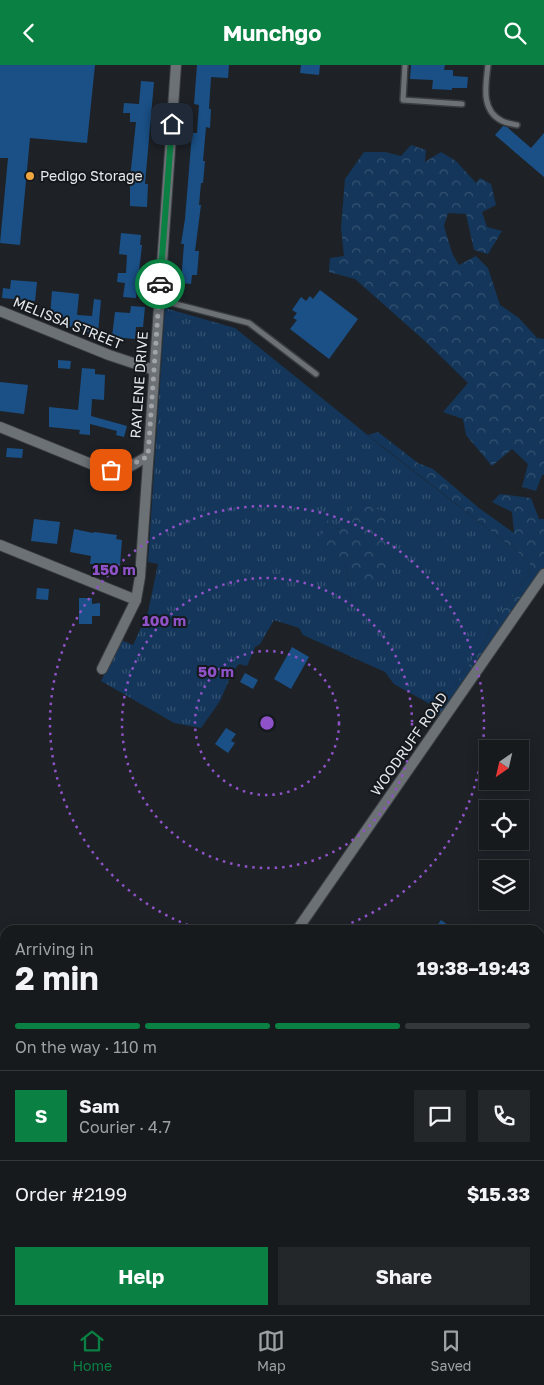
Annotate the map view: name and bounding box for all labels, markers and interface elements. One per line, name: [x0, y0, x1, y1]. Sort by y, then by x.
icon: back: [15, 19, 43, 47]
text: Munchgo: [223, 19, 321, 46]
icon: search: [501, 19, 529, 47]
pin: [151, 103, 193, 145]
icon: home: [158, 110, 186, 138]
place label: Pedigo Storage: [40, 167, 143, 184]
marker: Pedigo Storage: [24, 170, 36, 182]
courier: [135, 259, 185, 309]
icon: car: [146, 270, 174, 298]
street label: MELISSA STREET: [11, 293, 126, 352]
street label: RAYLENE DRIVE: [126, 331, 151, 439]
pin: [90, 449, 132, 491]
icon: bag: [97, 456, 125, 484]
text: 150 m: [92, 560, 136, 578]
text: 100 m: [142, 611, 186, 629]
text: 50 m: [198, 662, 234, 680]
street label: WOODRUFF ROAD: [367, 689, 451, 799]
centre of rings: [258, 714, 276, 732]
north arrow: [479, 740, 529, 790]
map controls: [479, 740, 529, 910]
button: locate: [479, 800, 529, 850]
button: layers: [479, 860, 529, 910]
text: Arriving in: [15, 939, 94, 959]
text: 19:38–19:43: [417, 956, 530, 979]
text: 2 min: [15, 959, 99, 997]
text: On the way · 110 m: [15, 1037, 157, 1057]
button: chat: [414, 1090, 466, 1142]
button: phone: [478, 1090, 530, 1142]
text: Sam: [79, 1094, 119, 1117]
text: S: [35, 1104, 47, 1127]
text: Courier · 4.7: [79, 1117, 171, 1137]
text: Order #2199: [15, 1182, 127, 1205]
text: $15.33: [467, 1182, 530, 1205]
button: Help: [15, 1247, 268, 1305]
button: Share: [278, 1247, 530, 1305]
tab: Home: [72, 1327, 112, 1374]
tab: Map: [257, 1327, 286, 1374]
tab: Saved: [431, 1327, 471, 1374]

